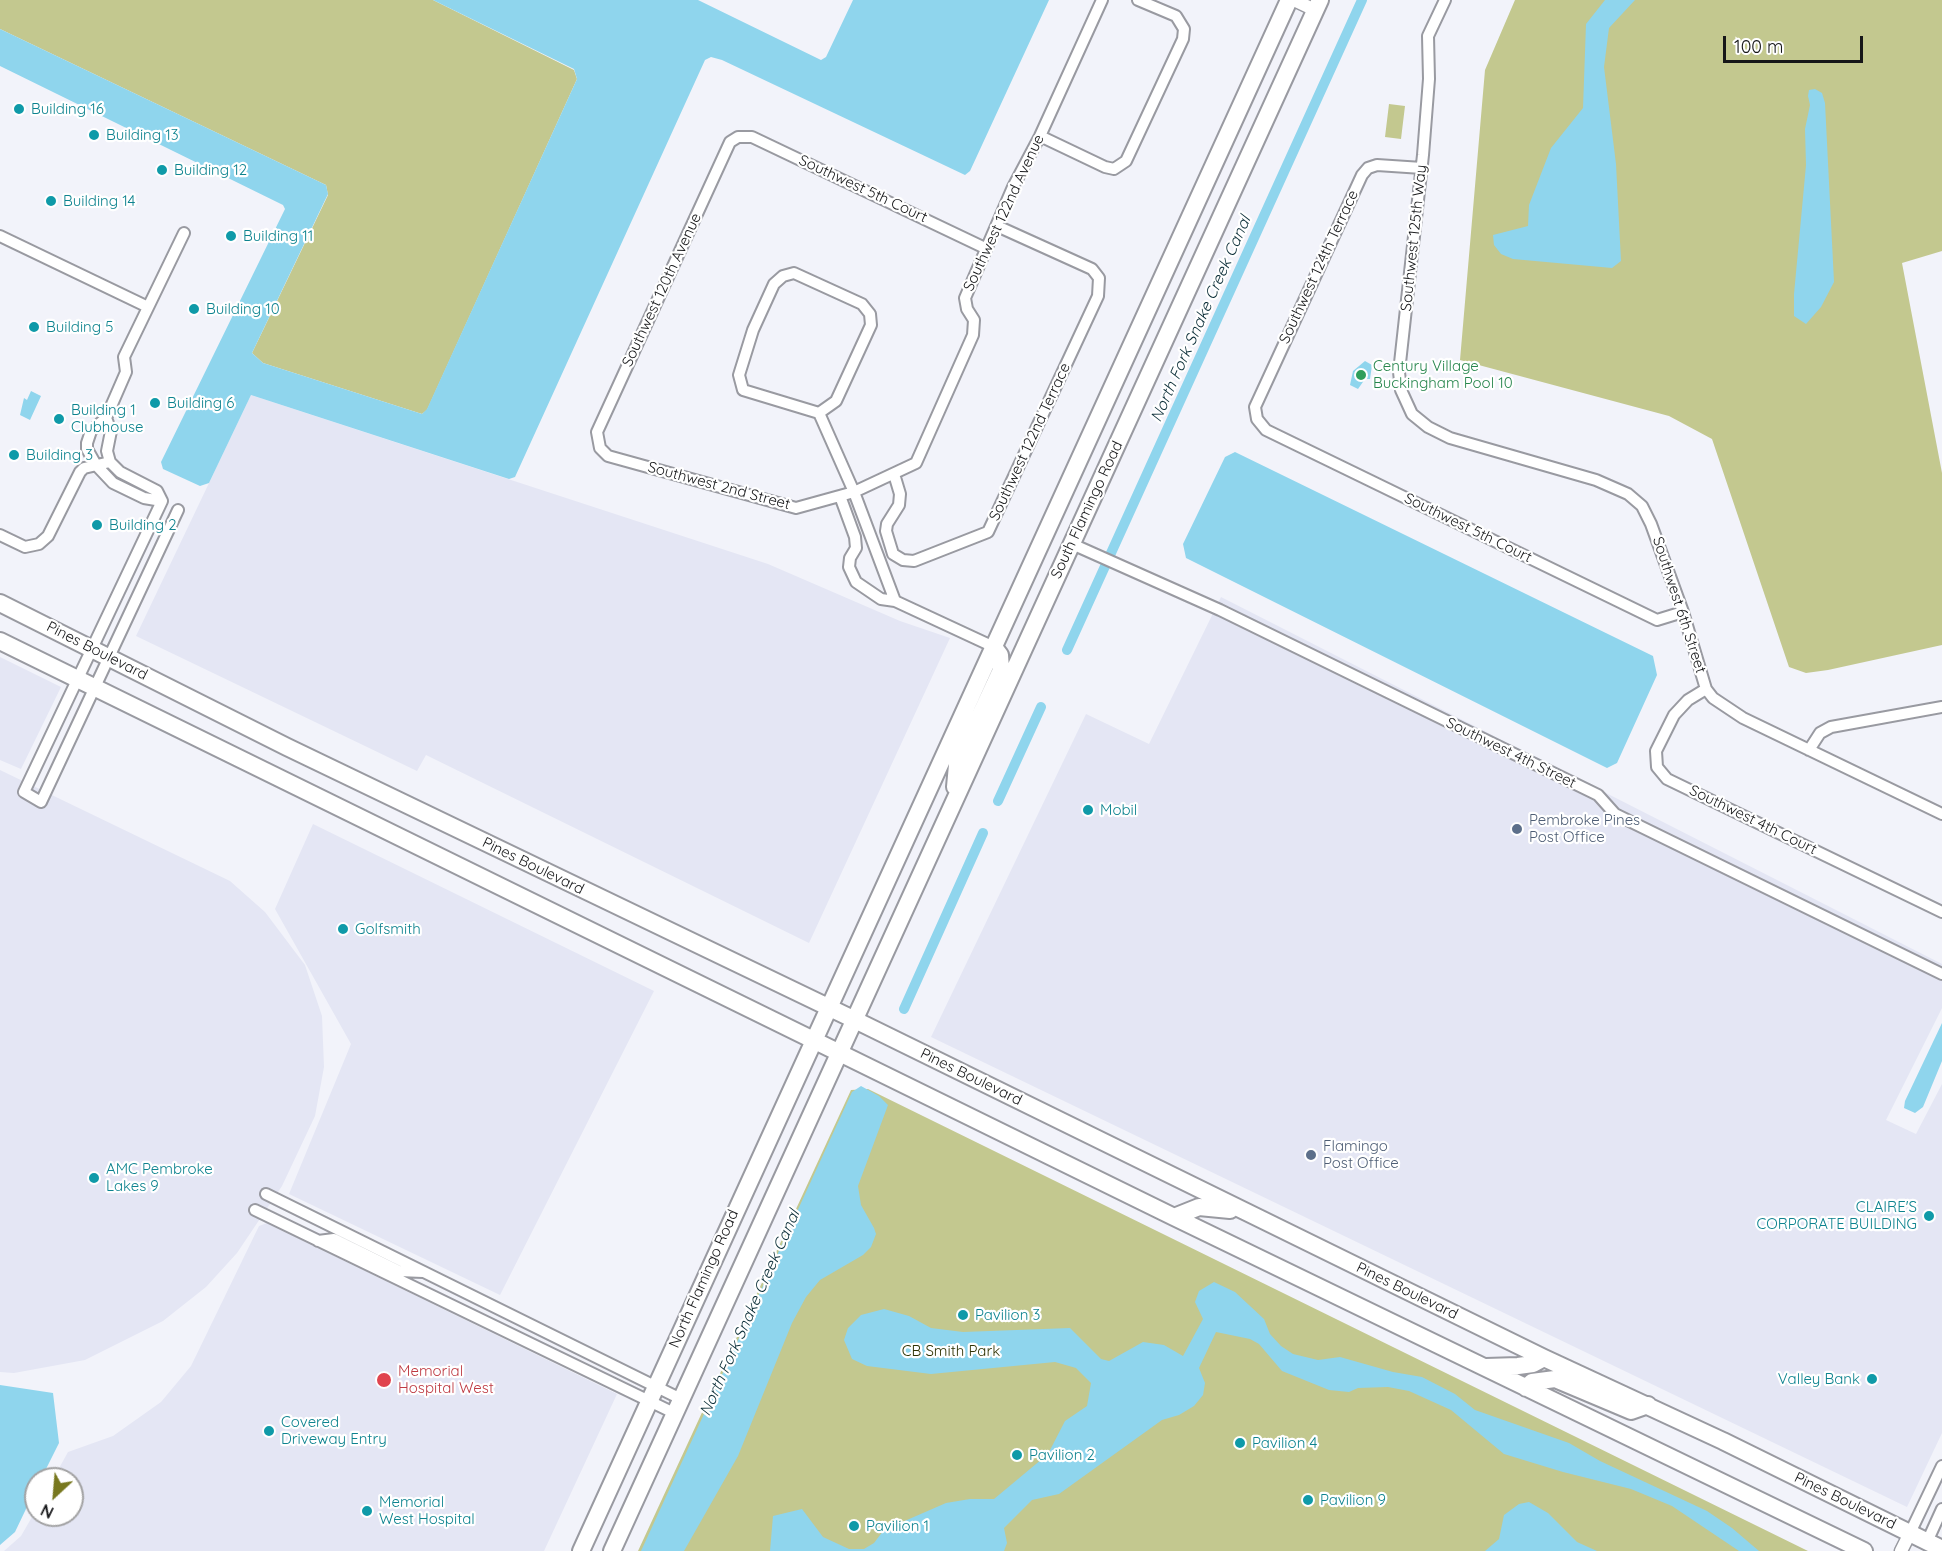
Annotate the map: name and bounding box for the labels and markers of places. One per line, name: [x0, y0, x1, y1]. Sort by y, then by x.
place label: Building 16: [31, 100, 104, 118]
marker: Building 16: [12, 102, 26, 116]
place label: Building 13: [106, 126, 179, 144]
marker: Building 13: [87, 128, 101, 142]
place label: Building 12: [174, 161, 247, 179]
marker: Building 12: [155, 163, 169, 177]
place label: Building 14: [63, 192, 135, 210]
marker: Building 14: [44, 194, 58, 208]
place label: Building 11: [243, 227, 313, 245]
marker: Building 11: [224, 229, 238, 243]
place label: Building 10: [206, 300, 280, 318]
marker: Building 10: [187, 302, 201, 316]
place label: Building 5: [46, 318, 113, 336]
marker: Building 5: [27, 320, 41, 334]
place label: Century Village Buckingham Pool 10: [1373, 357, 1513, 392]
marker: Century Village Buckingham Pool 10: [1354, 368, 1368, 382]
place label: Building 6: [167, 394, 234, 412]
marker: Building 6: [148, 396, 162, 410]
place label: Building 1 Clubhouse: [71, 401, 143, 436]
marker: Building 1 Clubhouse: [52, 412, 66, 426]
place label: Building 3: [26, 446, 93, 464]
marker: Building 3: [7, 448, 21, 462]
place label: Building 2: [109, 516, 177, 534]
marker: Building 2: [90, 518, 104, 532]
place label: Mobil: [1100, 801, 1137, 819]
marker: Mobil: [1081, 803, 1095, 817]
place label: Pembroke Pines Post Office: [1529, 811, 1640, 846]
marker: Pembroke Pines Post Office: [1510, 822, 1524, 836]
place label: Golfsmith: [355, 920, 421, 938]
marker: Golfsmith: [336, 922, 350, 936]
place label: Flamingo Post Office: [1323, 1137, 1399, 1172]
marker: Flamingo Post Office: [1304, 1148, 1318, 1162]
place label: AMC Pembroke Lakes 9: [106, 1160, 213, 1195]
marker: AMC Pembroke Lakes 9: [87, 1171, 101, 1185]
place label: CLAIRE'S CORPORATE BUILDING: [1756, 1198, 1917, 1233]
marker: CLAIRE'S CORPORATE BUILDING: [1922, 1209, 1936, 1223]
place label: Pavilion 3: [975, 1306, 1040, 1324]
marker: Pavilion 3: [956, 1308, 970, 1322]
place label: Memorial Hospital West: [398, 1362, 494, 1397]
place label: Valley Bank: [1778, 1370, 1860, 1388]
marker: Memorial Hospital West: [375, 1371, 393, 1389]
marker: Valley Bank: [1865, 1372, 1879, 1386]
place label: Covered Driveway Entry: [281, 1413, 387, 1448]
marker: Covered Driveway Entry: [262, 1424, 276, 1438]
place label: Pavilion 4: [1252, 1434, 1317, 1452]
marker: Pavilion 4: [1233, 1436, 1247, 1450]
place label: Pavilion 2: [1029, 1446, 1095, 1464]
marker: Pavilion 2: [1010, 1448, 1024, 1462]
place label: Pavilion 9: [1320, 1491, 1386, 1509]
place label: Memorial West Hospital: [379, 1493, 475, 1528]
marker: Pavilion 9: [1301, 1493, 1315, 1507]
marker: Memorial West Hospital: [360, 1504, 374, 1518]
place label: Pavilion 1: [866, 1517, 929, 1535]
marker: Pavilion 1: [847, 1519, 861, 1533]

